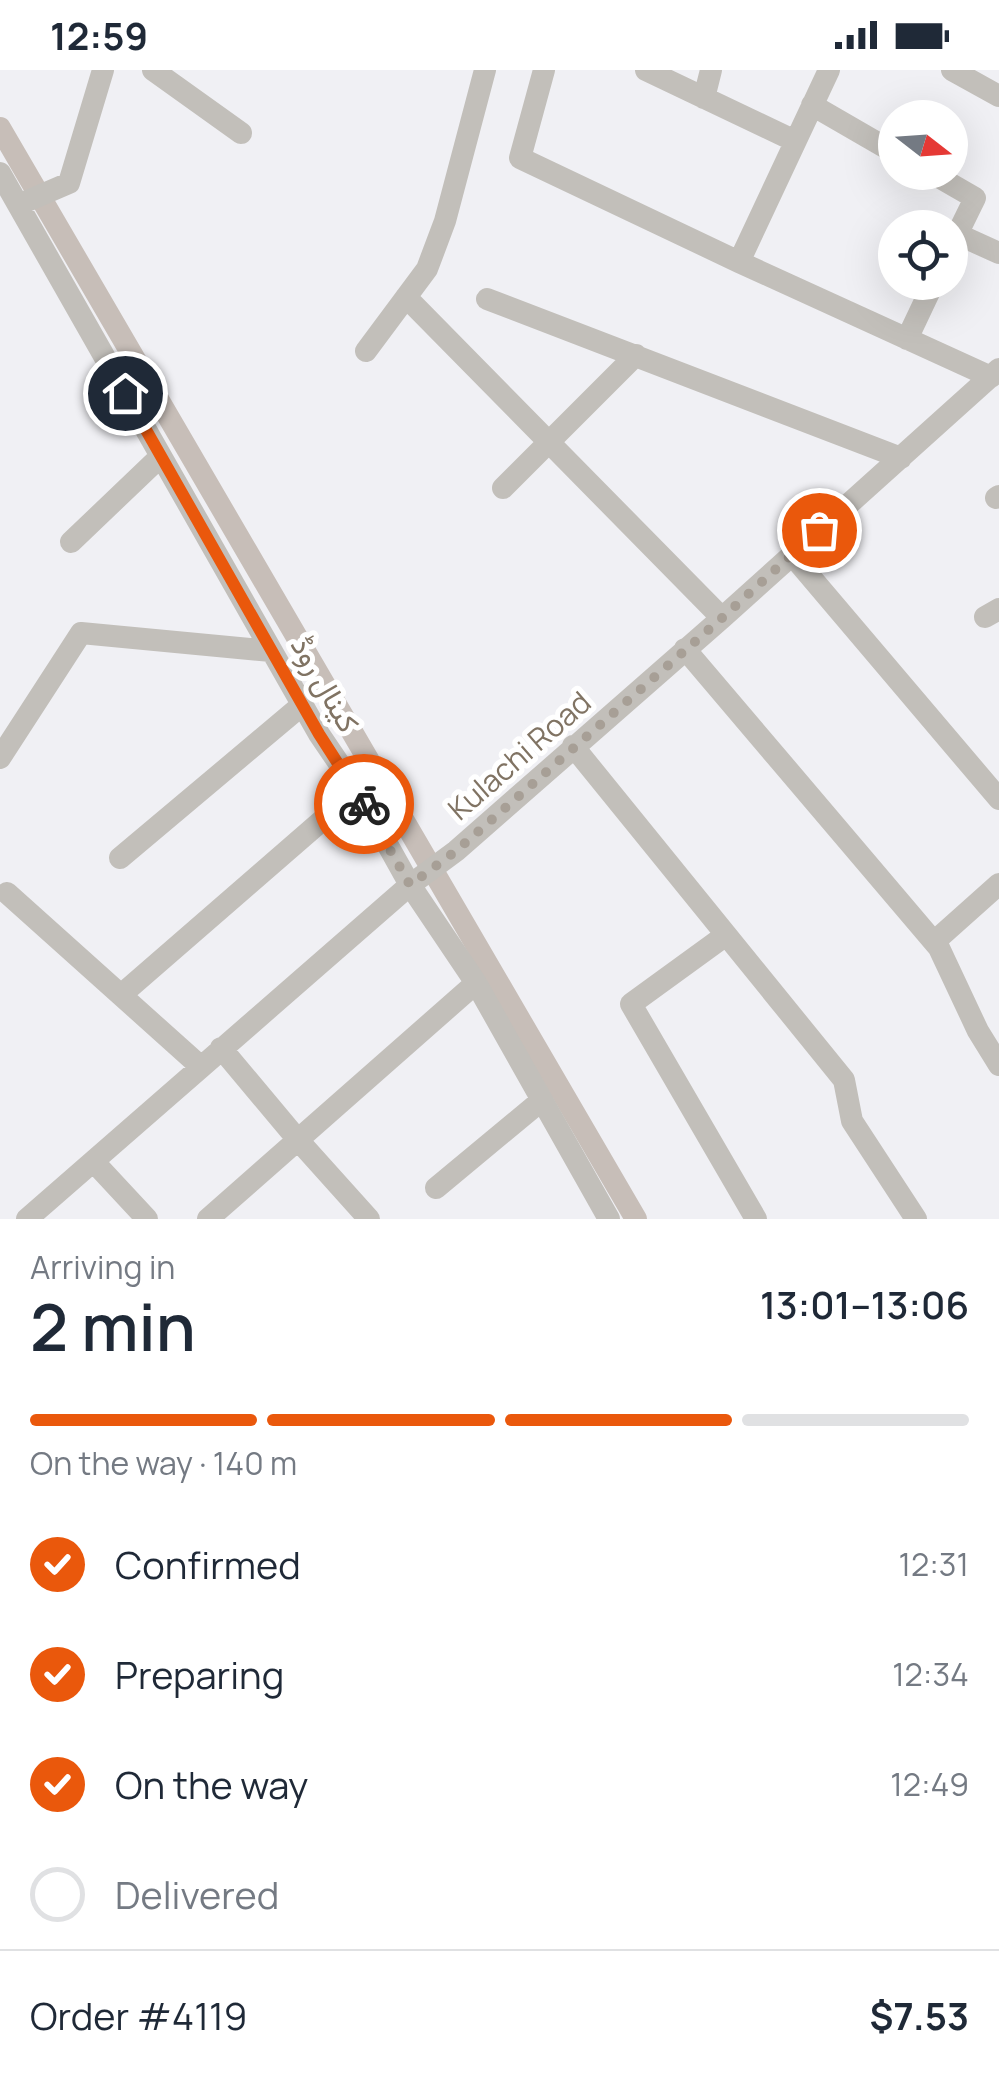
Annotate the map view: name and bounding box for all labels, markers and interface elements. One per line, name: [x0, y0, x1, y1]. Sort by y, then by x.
text: 12:59: [50, 9, 148, 61]
north arrow: [878, 100, 968, 190]
map controls: [878, 100, 968, 300]
button: locate: [878, 210, 968, 300]
pin: [83, 351, 168, 436]
icon: home: [98, 366, 153, 421]
pin: [777, 488, 862, 573]
icon: bag: [792, 503, 847, 558]
street label: کینال روڈ: [282, 628, 370, 740]
street label: Kulachi Road: [439, 682, 599, 828]
courier: [314, 754, 414, 854]
icon: bike: [337, 777, 392, 832]
text: Arriving in: [30, 1245, 175, 1289]
text: 13:01–13:06: [760, 1278, 969, 1330]
text: 2 min: [30, 1282, 196, 1371]
text: On the way · 140 m: [30, 1441, 297, 1485]
icon: check: [30, 1537, 85, 1592]
text: Confirmed: [115, 1538, 301, 1590]
text: 12:31: [899, 1542, 969, 1586]
icon: check: [30, 1647, 85, 1702]
text: Preparing: [115, 1648, 284, 1700]
text: 12:34: [892, 1652, 969, 1696]
icon: check: [30, 1757, 85, 1812]
text: On the way: [115, 1758, 308, 1810]
text: 12:49: [890, 1762, 969, 1806]
text: Delivered: [115, 1868, 279, 1920]
text: Order #4119: [30, 1989, 247, 2041]
text: $7.53: [870, 1989, 969, 2041]

